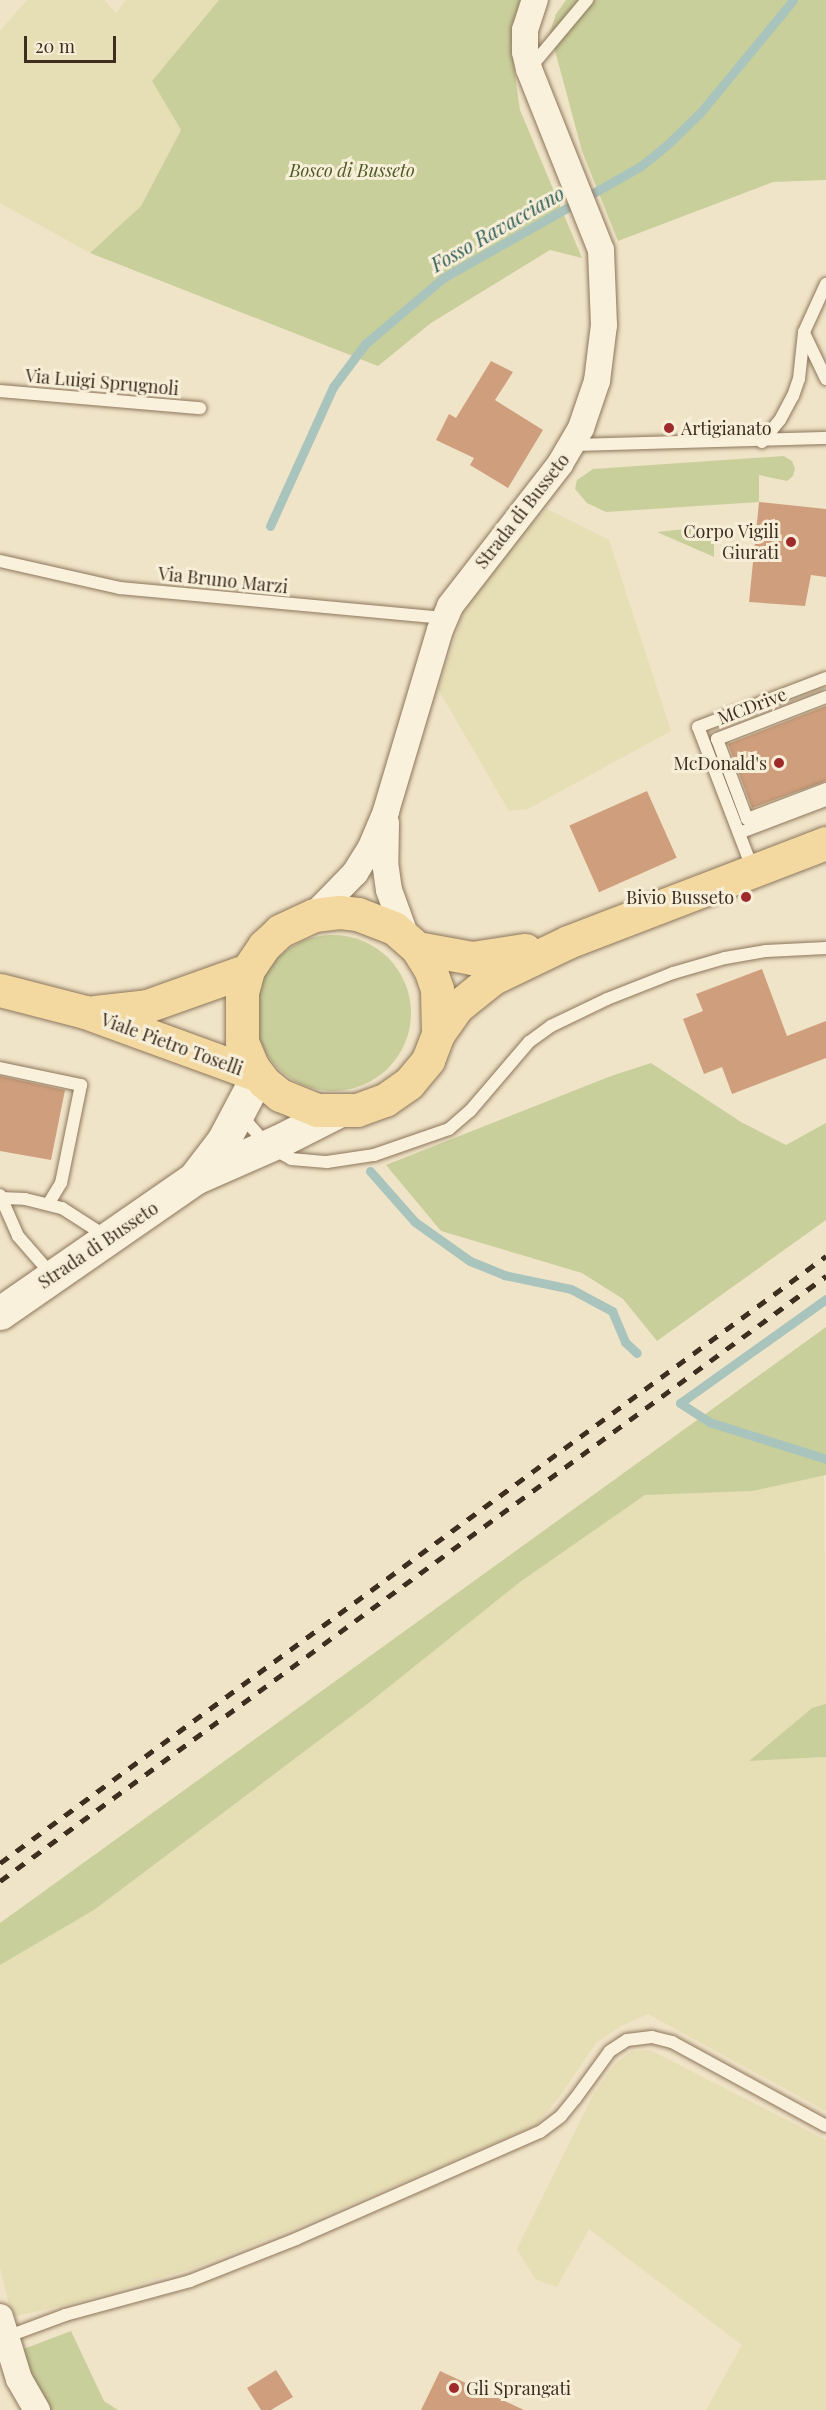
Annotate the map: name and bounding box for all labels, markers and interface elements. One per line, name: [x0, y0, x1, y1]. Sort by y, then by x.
scale bar: [27, 24, 118, 62]
text: 20 m: [35, 34, 75, 58]
park label: Bosco di Busseto: [289, 159, 415, 181]
water label: Fosso Ravacciano: [426, 180, 568, 276]
street label: Via Luigi Sprugnoli: [24, 365, 180, 399]
place label: Artigianato: [681, 417, 772, 439]
marker: Artigianato: [662, 421, 676, 435]
street label: Strada di Busseto: [470, 449, 574, 573]
place label: Corpo Vigili Giurati: [683, 521, 779, 564]
marker: Corpo Vigili Giurati: [784, 535, 798, 549]
street label: Via Bruno Marzi: [157, 562, 289, 598]
street label: MCDrive: [715, 683, 789, 729]
place label: McDonald's: [673, 752, 767, 774]
marker: McDonald's: [772, 756, 786, 770]
place label: Bivio Busseto: [626, 886, 734, 908]
marker: Bivio Busseto: [739, 890, 753, 904]
street label: Viale Pietro Toselli: [98, 1008, 246, 1080]
street label: Strada di Busseto: [34, 1197, 162, 1293]
place label: Gli Sprangati: [466, 2377, 571, 2399]
marker: Gli Sprangati: [447, 2381, 461, 2395]

